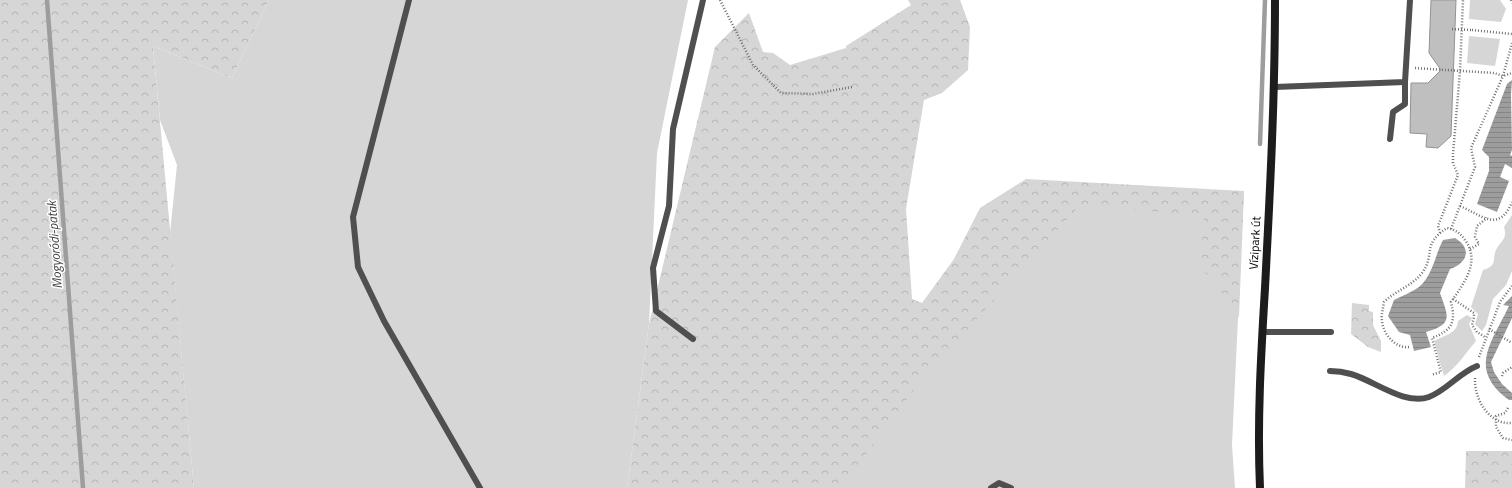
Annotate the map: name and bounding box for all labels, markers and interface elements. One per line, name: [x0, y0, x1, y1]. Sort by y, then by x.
water label: Mogyoródi-patak: [41, 198, 67, 290]
street label: Vízipark út: [1244, 215, 1265, 270]

